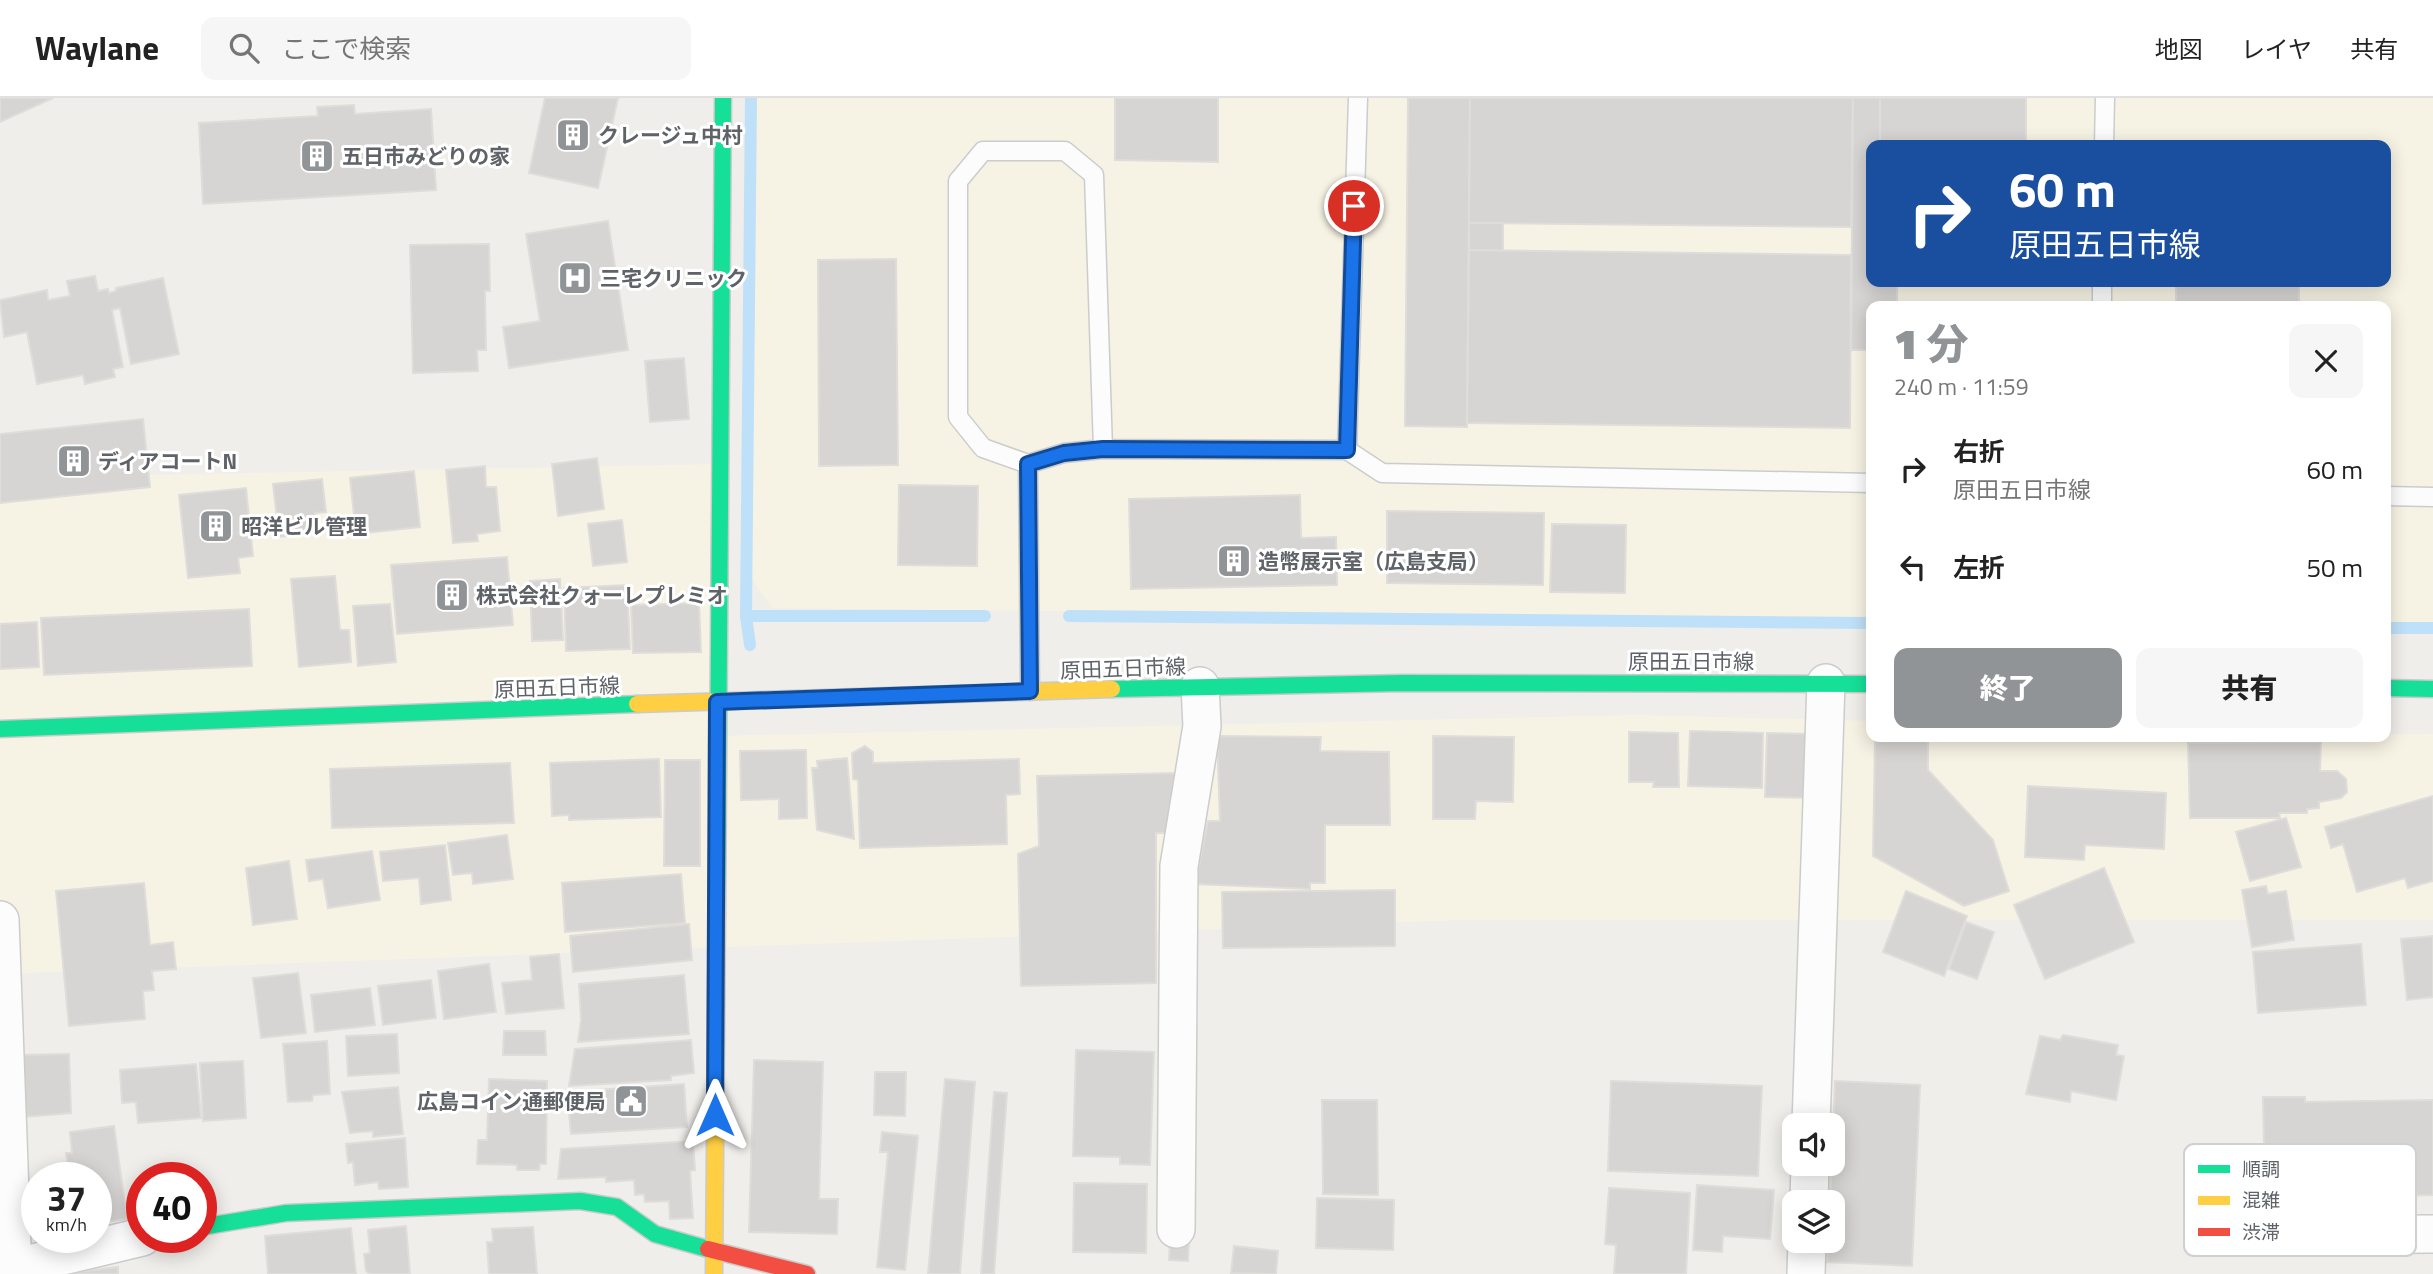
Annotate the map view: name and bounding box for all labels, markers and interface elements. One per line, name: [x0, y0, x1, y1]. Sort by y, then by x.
search box: [201, 17, 691, 80]
text: Waylane: [35, 23, 159, 73]
icon: search: [225, 29, 263, 67]
text: ここで検索: [281, 29, 411, 68]
text: 地図: [2155, 31, 2203, 67]
text: レイヤ: [2241, 31, 2312, 67]
text: 共有: [2350, 31, 2398, 67]
building icon: クレージュ中村: [554, 116, 592, 154]
place label: クレージュ中村: [598, 119, 743, 151]
building icon: 五日市みどりの家: [298, 137, 336, 175]
place label: 五日市みどりの家: [342, 140, 510, 172]
text: 60 m: [2009, 151, 2116, 226]
icon: right: [1894, 168, 1985, 259]
pin: [1324, 176, 1384, 236]
icon: arrive: [1335, 187, 1373, 225]
text: 原田五日市線: [2009, 220, 2201, 268]
hospital icon: 三宅クリニック: [556, 259, 594, 297]
place label: 三宅クリニック: [600, 262, 747, 294]
text: 1 分: [1894, 311, 1968, 375]
button: close: [2289, 324, 2363, 398]
text: 240 m · 11:59: [1894, 369, 2029, 404]
text: 右折: [1953, 432, 2005, 471]
building icon: ディアコートN: [55, 442, 93, 480]
place label: ディアコートN: [98, 445, 237, 477]
icon: right: [1894, 450, 1932, 488]
text: 60 m: [2306, 450, 2363, 489]
text: 原田五日市線: [1953, 472, 2091, 507]
building icon: 昭洋ビル管理: [197, 507, 235, 545]
place label: 昭洋ビル管理: [241, 510, 367, 542]
building icon: 造幣展示室（広島支局）: [1215, 542, 1253, 580]
place label: 造幣展示室（広島支局）: [1258, 545, 1489, 577]
icon: left: [1894, 548, 1932, 586]
text: 左折: [1953, 548, 2005, 587]
text: 50 m: [2306, 548, 2363, 587]
building icon: 株式会社クォーレプレミオ: [433, 576, 471, 614]
place label: 株式会社クォーレプレミオ: [476, 579, 728, 611]
street label: 原田五日市線: [1628, 645, 1754, 677]
button: 終了: [1894, 648, 2122, 728]
button: 共有: [2136, 648, 2363, 728]
street label: 原田五日市線: [1059, 650, 1187, 686]
street label: 原田五日市線: [493, 669, 621, 705]
position arrow: [678, 1078, 752, 1152]
public building icon: 広島コイン通郵便局: [612, 1082, 650, 1120]
place label: 広島コイン通郵便局: [417, 1085, 606, 1117]
map controls: [1782, 1113, 1845, 1253]
button: sound: [1782, 1113, 1845, 1176]
legend: [2184, 1144, 2416, 1256]
text: 順調: [2242, 1154, 2280, 1183]
speed limit sign: 40: [126, 1162, 217, 1253]
text: 37: [47, 1171, 86, 1225]
text: 混雑: [2242, 1185, 2280, 1214]
button: layers: [1782, 1190, 1845, 1253]
text: km/h: [46, 1211, 87, 1238]
text: 渋滞: [2242, 1217, 2280, 1246]

